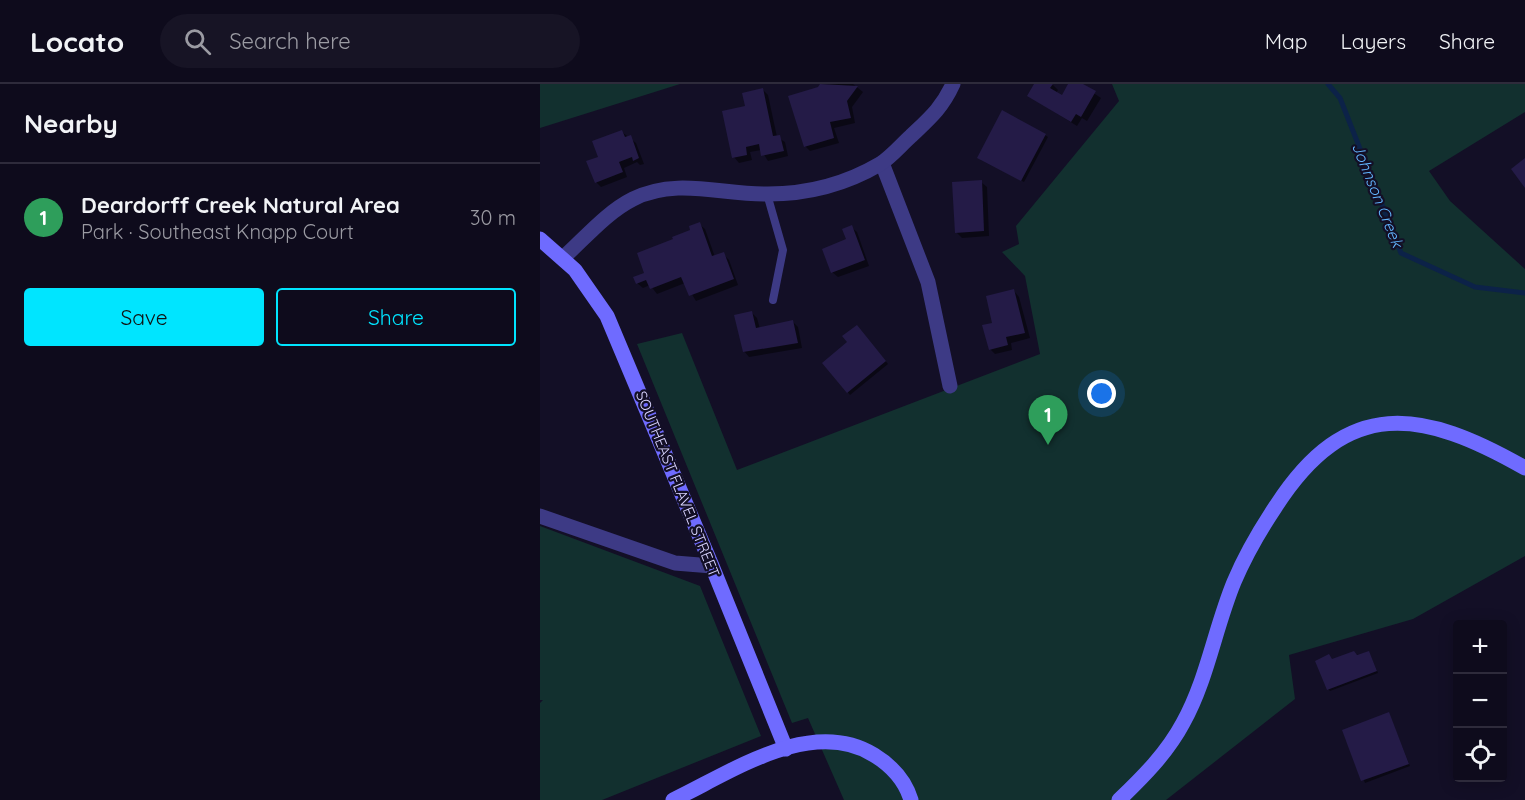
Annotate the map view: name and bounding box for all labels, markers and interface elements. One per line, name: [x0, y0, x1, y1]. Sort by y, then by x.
search box: [160, 14, 580, 68]
text: Locato: [30, 24, 124, 59]
icon: search: [181, 25, 214, 58]
text: Search here: [229, 27, 351, 55]
text: Map: [1265, 28, 1308, 54]
text: Layers: [1341, 28, 1406, 54]
text: Share: [1439, 28, 1495, 54]
text: Nearby: [24, 107, 118, 140]
water label: Johnson Creek: [1348, 140, 1409, 251]
text: Deardorff Creek Natural Area: [81, 191, 400, 219]
text: 1: [40, 205, 47, 230]
text: 30 m: [470, 205, 516, 230]
text: Park · Southeast Knapp Court: [81, 219, 354, 244]
button: Save: [24, 288, 264, 346]
button: Share: [276, 288, 516, 346]
your location: [1087, 379, 1116, 408]
street label: SOUTHEAST FLAVEL STREET: [632, 388, 724, 580]
pin: 1: [1028, 396, 1068, 445]
map controls: [1453, 620, 1507, 782]
button: +: [1453, 620, 1507, 674]
button: −: [1453, 674, 1507, 728]
button: locate: [1453, 728, 1507, 782]

